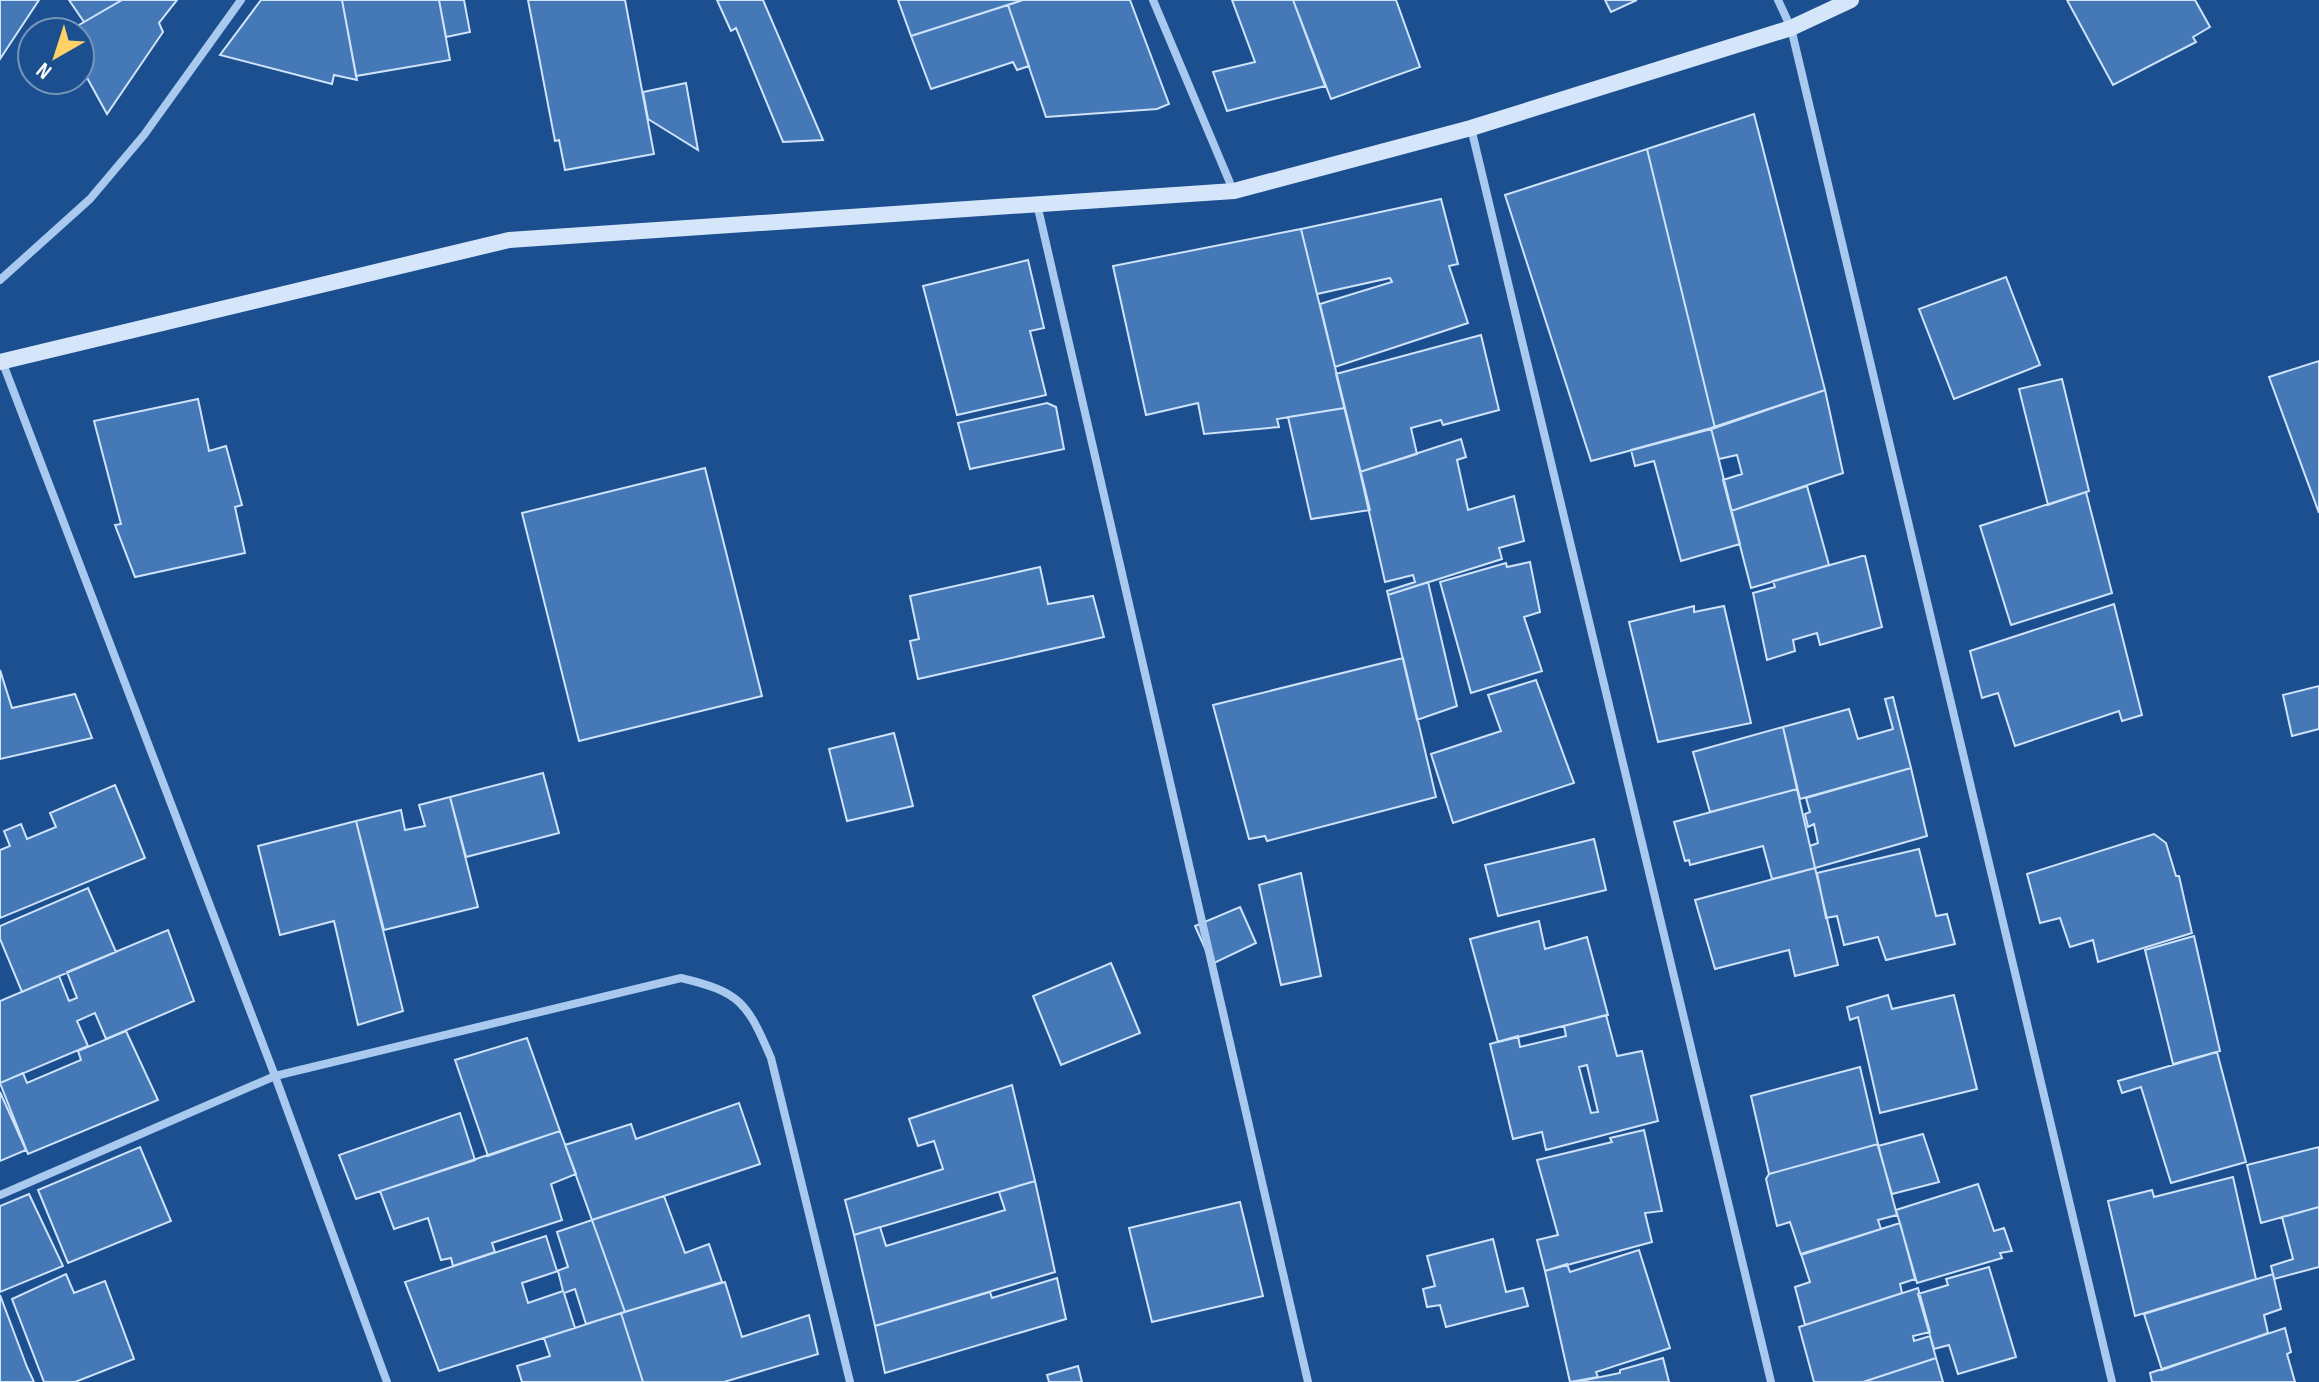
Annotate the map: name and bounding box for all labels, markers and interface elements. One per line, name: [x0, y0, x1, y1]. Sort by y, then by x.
north arrow: [16, 16, 96, 96]
text: N: [31, 56, 57, 85]

